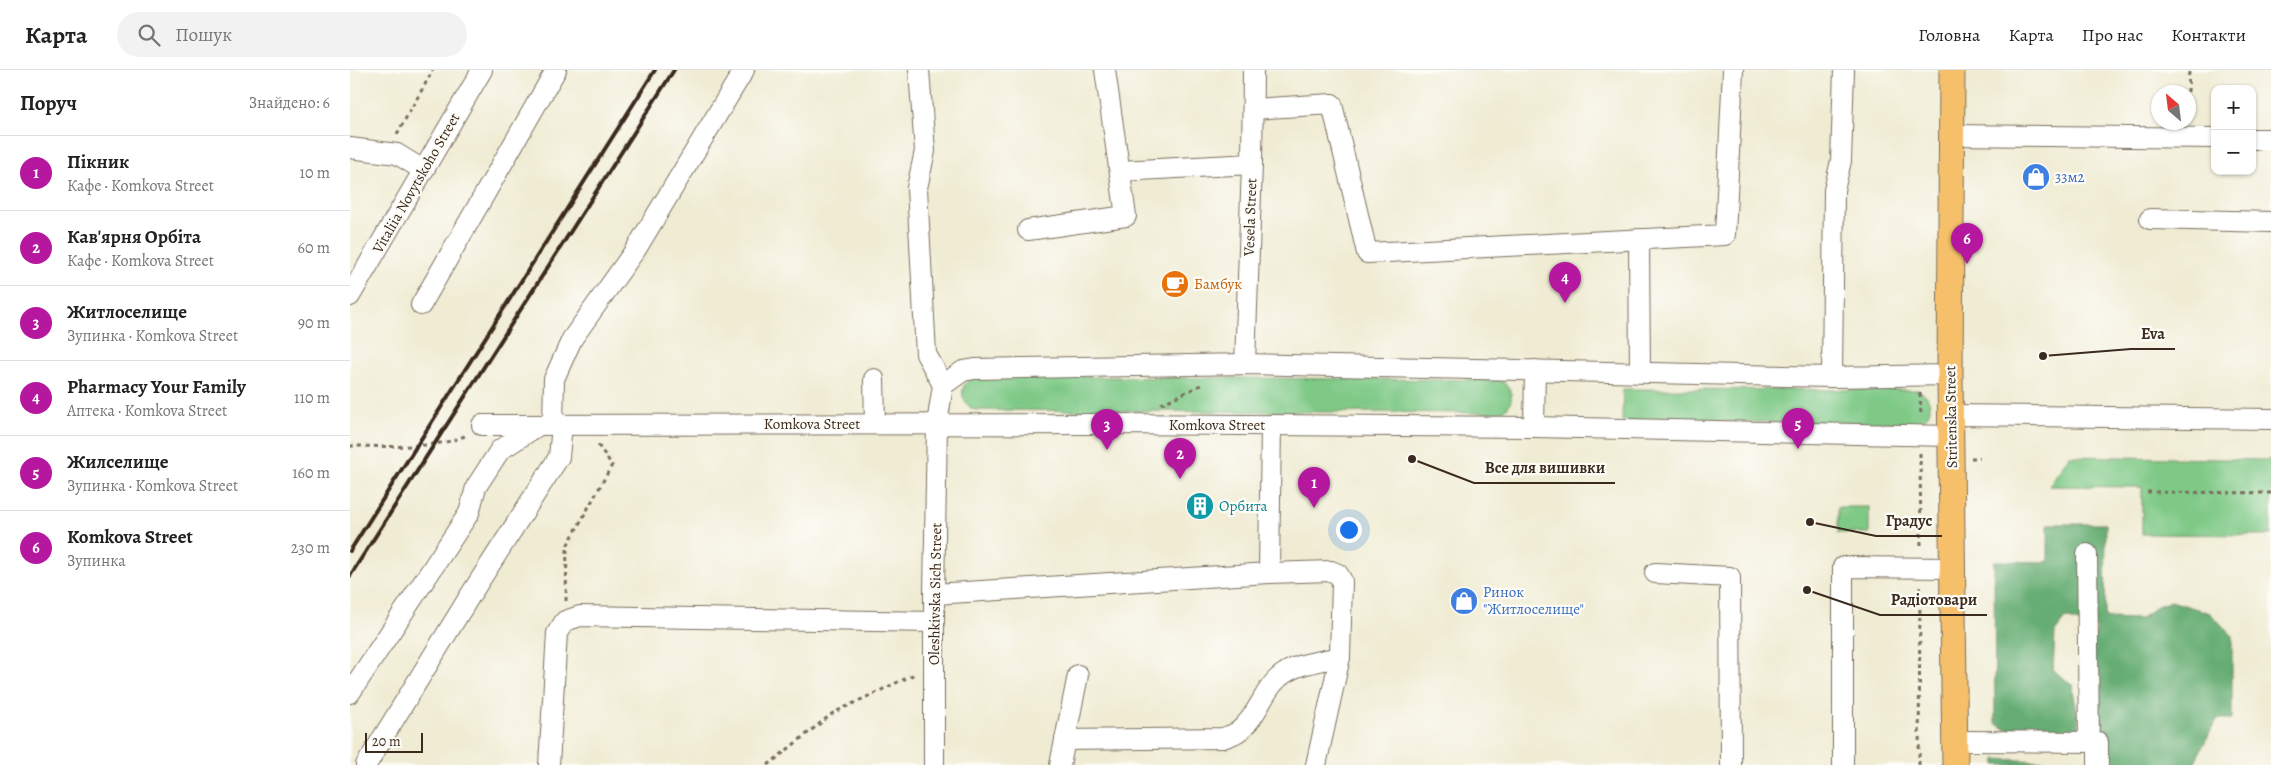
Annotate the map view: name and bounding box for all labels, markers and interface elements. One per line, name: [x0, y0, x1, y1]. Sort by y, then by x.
search box: [117, 12, 467, 57]
text: Карта: [25, 19, 87, 51]
icon: search: [135, 21, 163, 49]
text: Пошук: [175, 22, 232, 48]
text: Головна: [1918, 23, 1980, 47]
text: Карта: [2008, 23, 2054, 47]
text: Про нас: [2082, 23, 2143, 47]
text: Контакти: [2171, 23, 2246, 47]
north arrow: [2151, 85, 2196, 130]
map controls: [2211, 85, 2256, 175]
button: +: [2211, 85, 2256, 130]
text: Поруч: [20, 89, 77, 117]
text: Знайдено: 6: [249, 92, 330, 114]
street label: Vitaliia Novytskoho Street: [367, 109, 464, 258]
button: −: [2211, 130, 2256, 175]
text: Пікник: [67, 149, 129, 175]
text: 1: [33, 162, 39, 184]
text: 10 m: [300, 162, 330, 184]
shop icon: 33м2: [2021, 162, 2051, 192]
place label: 33м2: [2055, 167, 2085, 187]
text: Кафе · Komkova Street: [67, 175, 214, 197]
street label: Vesela Street: [1239, 178, 1261, 257]
pin: 6: [1951, 223, 1983, 264]
text: Кав'ярня Орбіта: [67, 224, 201, 250]
text: 2: [32, 237, 40, 259]
text: 60 m: [298, 237, 330, 259]
text: Кафе · Komkova Street: [67, 250, 214, 272]
pin: 4: [1549, 262, 1581, 303]
cafe icon: Бамбук: [1160, 269, 1190, 299]
place label: Бамбук: [1194, 274, 1242, 294]
text: Житлоселище: [67, 299, 187, 325]
text: 3: [33, 312, 39, 334]
text: 90 m: [298, 312, 330, 334]
callout: Eva: [2131, 318, 2175, 349]
text: Eva: [2141, 323, 2165, 345]
text: Зупинка · Komkova Street: [67, 325, 238, 347]
street label: Stritenska Street: [1940, 365, 1962, 469]
text: Pharmacy Your Family: [67, 374, 246, 400]
text: 4: [32, 387, 40, 409]
text: 110 m: [294, 387, 330, 409]
text: Аптека · Komkova Street: [67, 400, 227, 422]
pin: 5: [1782, 408, 1814, 449]
pin: 3: [1091, 409, 1123, 450]
street label: Komkova Street: [764, 414, 860, 434]
street label: Komkova Street: [1169, 415, 1265, 435]
pin: 2: [1164, 438, 1196, 479]
text: Жилселище: [67, 449, 169, 475]
callout: Все для вишивки: [1474, 452, 1615, 483]
text: Все для вишивки: [1485, 457, 1605, 479]
text: 5: [33, 462, 39, 484]
text: 160 m: [292, 462, 330, 484]
pin: 1: [1298, 467, 1330, 508]
text: Зупинка · Komkova Street: [67, 475, 238, 497]
building icon: Орбита: [1185, 491, 1215, 521]
place label: Орбита: [1219, 496, 1268, 516]
callout: Градус: [1876, 505, 1942, 536]
text: Градус: [1886, 510, 1932, 532]
your location: [1336, 517, 1362, 543]
street label: Oleshkivska Sich Street: [924, 523, 946, 665]
text: Komkova Street: [67, 524, 193, 550]
text: 6: [32, 537, 40, 559]
text: 230 m: [291, 537, 330, 559]
text: Зупинка: [67, 550, 126, 572]
place label: Ринок "Житлоселище": [1483, 582, 1584, 619]
callout: Радіотовари: [1880, 584, 1987, 615]
shop icon: Ринок "Житлоселище": [1449, 586, 1479, 616]
text: Радіотовари: [1891, 589, 1977, 611]
scale bar: [365, 730, 422, 753]
text: 20 m: [372, 732, 401, 751]

